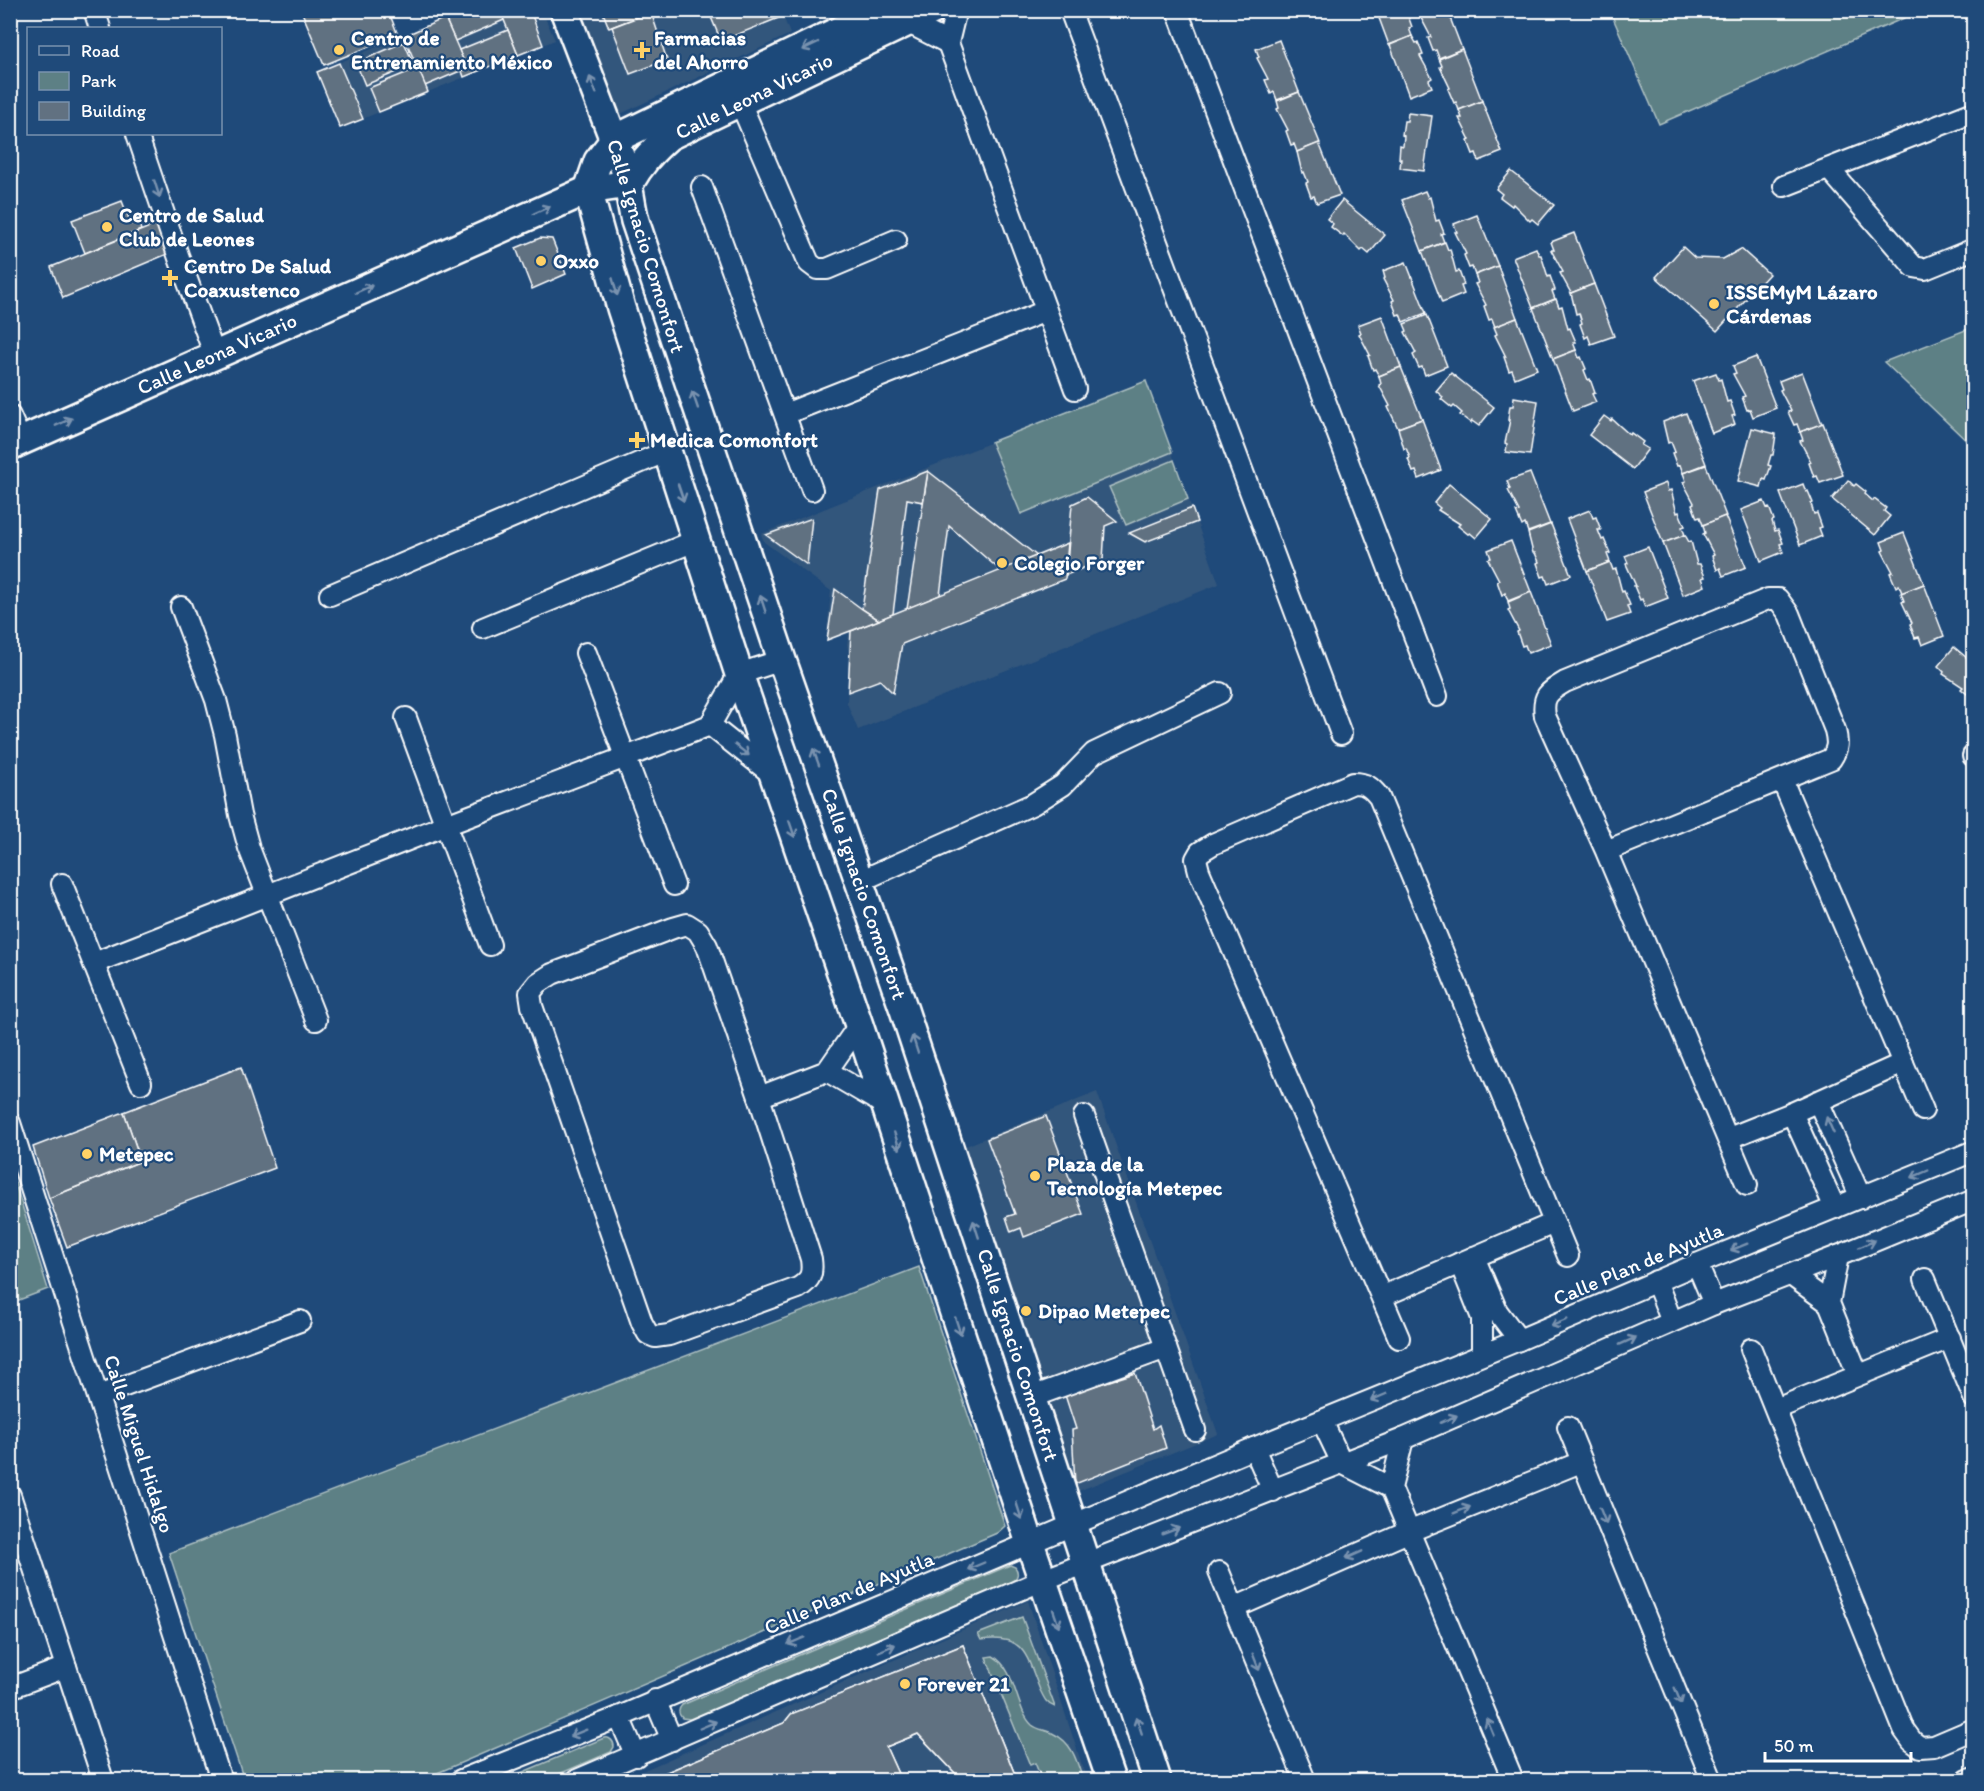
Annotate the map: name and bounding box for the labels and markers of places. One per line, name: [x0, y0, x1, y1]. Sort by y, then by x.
place label: Centro de Entrenamiento México: [351, 25, 553, 74]
place label: Farmacias del Ahorro: [654, 25, 749, 74]
marker: Centro de Entrenamiento México: [332, 43, 346, 57]
marker: Farmacias del Ahorro: [635, 43, 649, 57]
place label: Centro de Salud Club de Leones: [119, 202, 265, 251]
marker: Centro de Salud Club de Leones: [100, 220, 114, 234]
place label: Oxxo: [553, 248, 599, 273]
place label: Centro De Salud Coaxustenco: [184, 253, 332, 302]
marker: Oxxo: [534, 254, 548, 268]
marker: Centro De Salud Coaxustenco: [161, 269, 179, 287]
place label: ISSEMyM Lázaro Cárdenas: [1726, 279, 1878, 328]
marker: ISSEMyM Lázaro Cárdenas: [1707, 297, 1721, 311]
place label: Medica Comonfort: [650, 427, 818, 452]
marker: Medica Comonfort: [628, 431, 646, 449]
place label: Colegio Forger: [1014, 550, 1145, 576]
marker: Colegio Forger: [995, 556, 1009, 570]
place label: Metepec: [99, 1141, 174, 1167]
marker: Metepec: [80, 1147, 94, 1161]
place label: Plaza de la Tecnología Metepec: [1046, 1151, 1222, 1201]
marker: Plaza de la Tecnología Metepec: [1028, 1169, 1042, 1183]
place label: Dipao Metepec: [1038, 1298, 1170, 1324]
marker: Dipao Metepec: [1019, 1304, 1033, 1318]
place label: Forever 21: [917, 1671, 1010, 1696]
marker: Forever 21: [898, 1677, 912, 1691]

